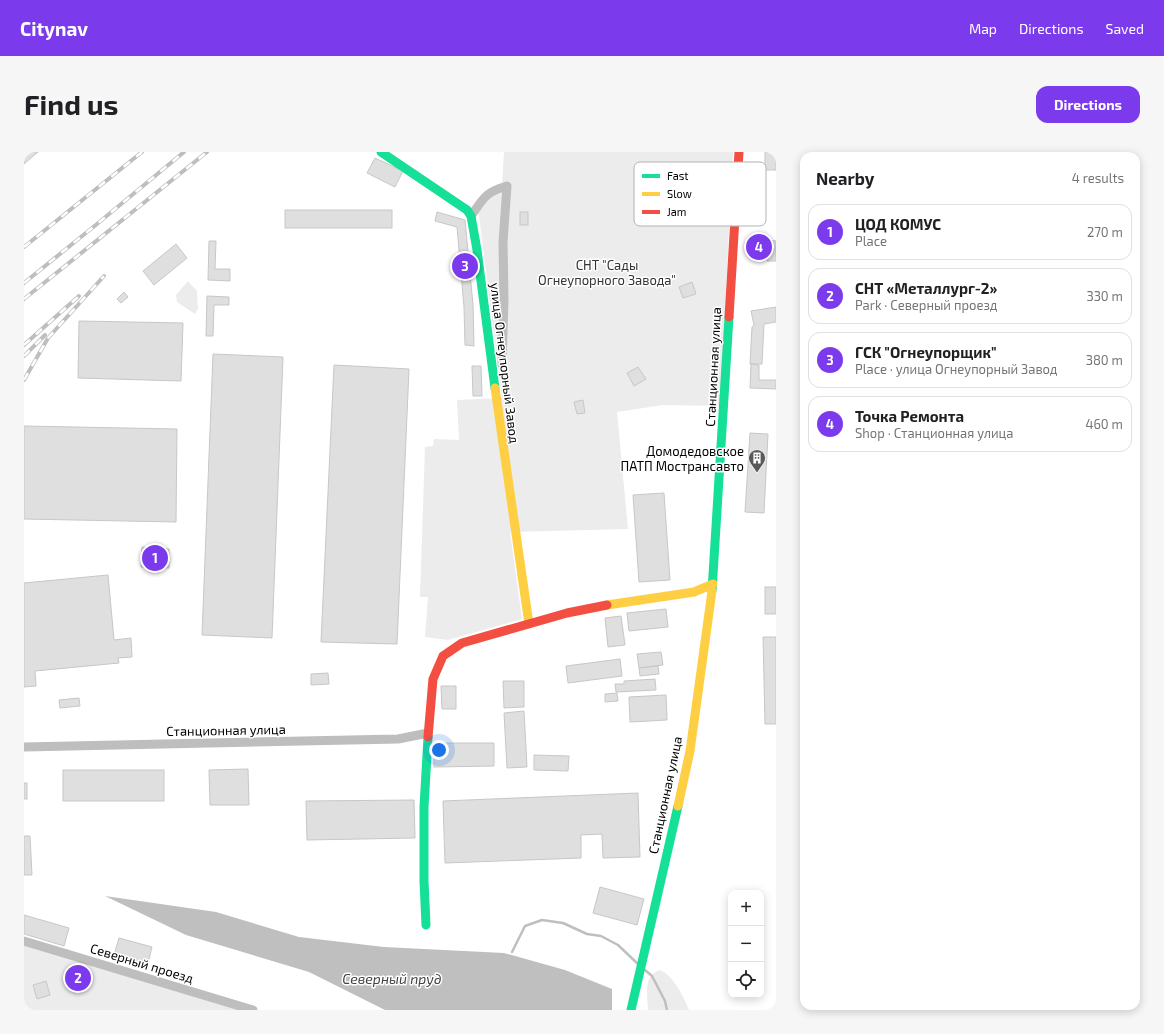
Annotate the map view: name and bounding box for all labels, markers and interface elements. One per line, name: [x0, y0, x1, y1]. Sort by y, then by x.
text: Citynav: [20, 17, 88, 40]
text: Map: [969, 20, 997, 37]
text: Directions: [1019, 20, 1084, 37]
text: Saved: [1106, 20, 1144, 37]
button: Directions: [1036, 86, 1140, 123]
text: Find us: [24, 87, 118, 121]
legend: [634, 162, 766, 226]
text: Nearby: [816, 168, 874, 188]
text: Fast: [667, 169, 689, 182]
text: 4 results: [1072, 170, 1124, 186]
text: Slow: [667, 187, 692, 200]
text: Jam: [667, 205, 686, 218]
text: ЦОД КОМУС: [855, 215, 941, 233]
text: 1: [827, 224, 833, 240]
text: 270 m: [1087, 224, 1123, 240]
pin: 4: [746, 232, 772, 262]
text: Place: [855, 233, 887, 249]
pin: 3: [452, 251, 478, 281]
park label: СНТ "Сады Огнеупорного Завода": [538, 257, 676, 288]
text: СНТ «Металлург-2»: [855, 279, 997, 297]
street label: улица Огнеупорный Завод: [487, 282, 523, 445]
text: 2: [826, 288, 834, 304]
text: 330 m: [1086, 288, 1123, 304]
text: Park · Северный проезд: [855, 297, 997, 313]
street label: Станционная улица: [702, 307, 724, 427]
text: ГСК "Огнеупорщик": [855, 343, 996, 361]
text: 3: [826, 352, 834, 368]
text: 380 m: [1086, 352, 1123, 368]
text: Place · улица Огнеупорный Завод: [855, 361, 1057, 377]
text: Точка Ремонта: [855, 407, 964, 425]
text: 4: [826, 416, 834, 432]
text: 460 m: [1085, 416, 1123, 432]
text: Shop · Станционная улица: [855, 425, 1014, 441]
place label: Домодедовское ПАТП Мострансавто: [621, 443, 744, 474]
building icon: Домодедовское ПАТП Мострансавто: [747, 448, 767, 473]
pin: 1: [142, 543, 168, 573]
street label: Станционная улица: [166, 721, 286, 739]
street label: Станционная улица: [645, 735, 685, 855]
your location: [429, 740, 449, 760]
map controls: [728, 890, 764, 998]
button: +: [728, 890, 764, 926]
button: −: [728, 926, 764, 962]
street label: Северный проезд: [88, 940, 196, 986]
button: locate: [728, 962, 764, 998]
pin: 2: [65, 963, 91, 993]
water label: Северный пруд: [342, 970, 442, 987]

